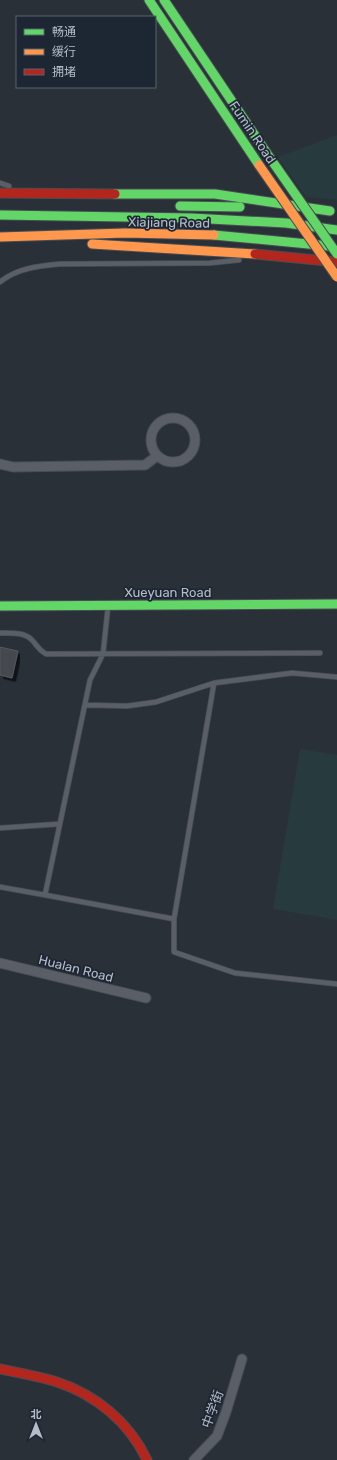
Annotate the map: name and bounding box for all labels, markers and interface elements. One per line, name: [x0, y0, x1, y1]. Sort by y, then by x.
legend: [16, 16, 156, 88]
text: 畅通: [52, 25, 76, 39]
text: 缓行: [52, 45, 76, 59]
text: 拥堵: [52, 65, 76, 79]
street label: Fumin Road: [226, 98, 279, 166]
street label: Xiajiang Road: [128, 214, 210, 232]
street label: Xueyuan Road: [125, 585, 211, 600]
street label: Hualan Road: [37, 952, 115, 985]
street label: 中学街: [199, 1388, 226, 1430]
north arrow: [16, 1404, 56, 1444]
text: 北: [31, 1408, 42, 1421]

